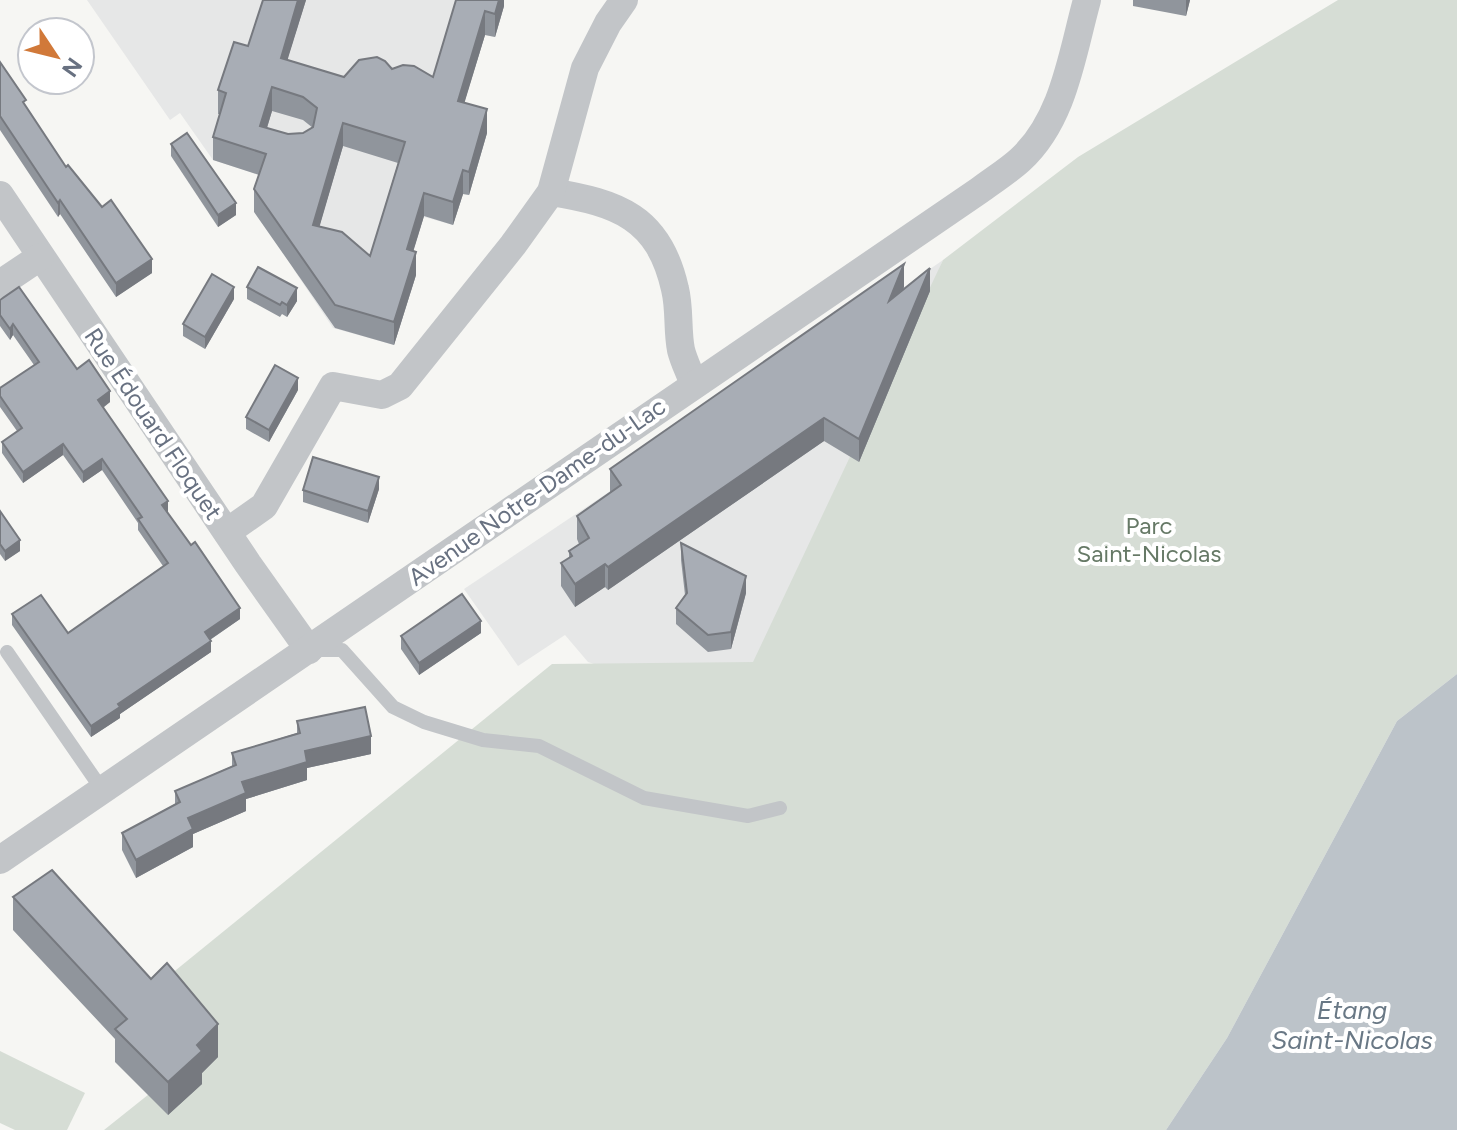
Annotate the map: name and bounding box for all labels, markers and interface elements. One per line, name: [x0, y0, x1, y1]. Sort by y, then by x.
north arrow: [16, 16, 96, 96]
text: N: [56, 52, 88, 82]
street label: Rue Édouard Floquet: [78, 322, 228, 525]
street label: Avenue Notre-Dame-du-Lac: [403, 392, 671, 592]
park label: Parc Saint-Nicolas: [1077, 511, 1221, 568]
water label: Étang Saint-Nicolas: [1271, 994, 1433, 1056]

